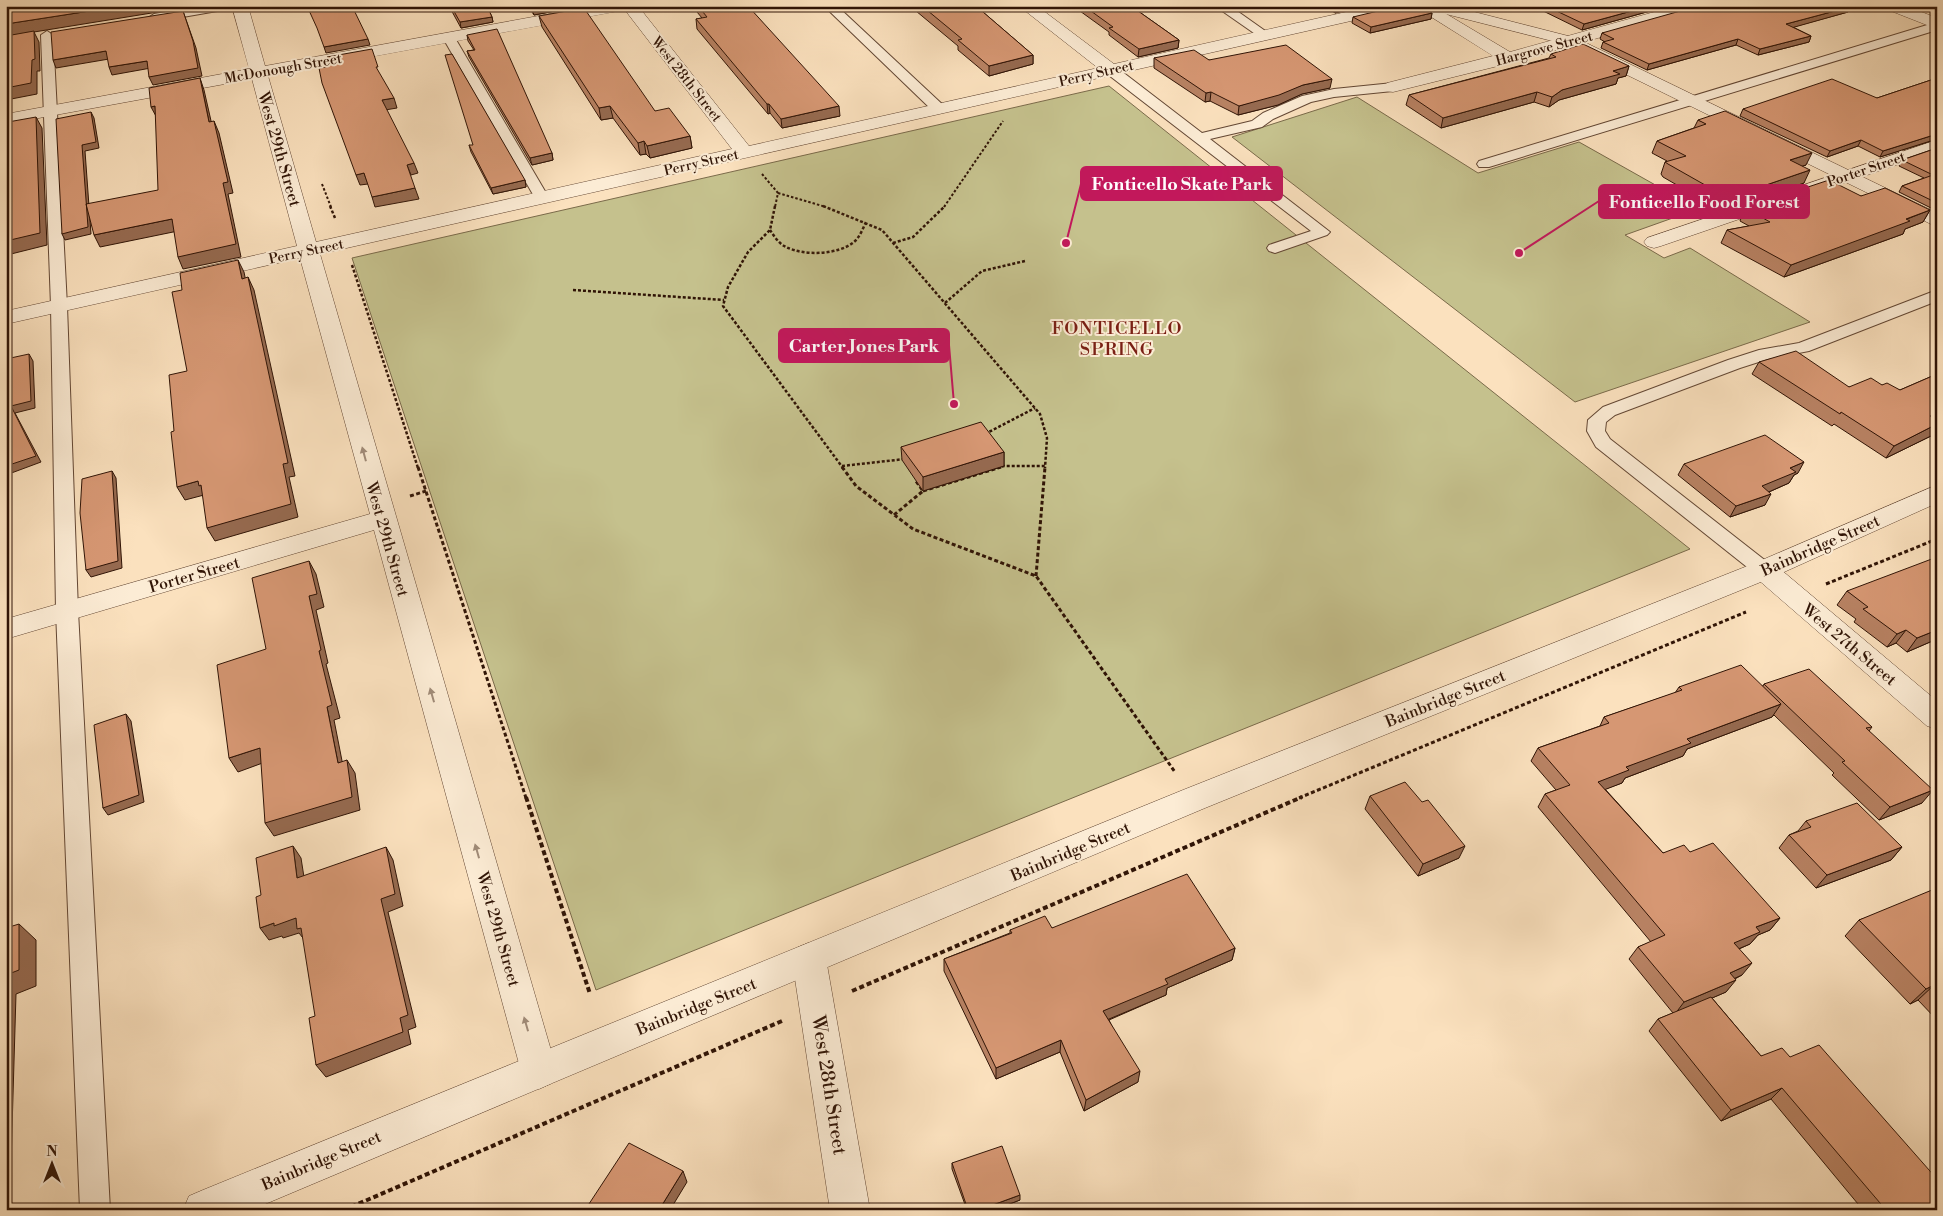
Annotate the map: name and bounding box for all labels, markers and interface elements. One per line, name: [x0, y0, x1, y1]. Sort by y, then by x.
street label: Hargrove Street: [1494, 27, 1595, 71]
street label: West 28th Street: [647, 32, 725, 126]
street label: McDonough Street: [223, 50, 343, 88]
street label: Perry Street: [1057, 57, 1135, 91]
street label: West 29th Street: [253, 89, 305, 209]
street label: Perry Street: [662, 146, 740, 180]
street label: Porter Street: [1825, 148, 1908, 192]
callout: Fonticello Skate Park: [1081, 167, 1282, 200]
text: Fonticello Skate Park: [1092, 173, 1273, 196]
callout: Fonticello Food Forest: [1599, 185, 1809, 218]
text: Fonticello Food Forest: [1609, 191, 1800, 214]
street label: Perry Street: [267, 235, 345, 269]
district label: FONTICELLO SPRING: [1051, 317, 1183, 361]
callout: Carter Jones Park: [779, 329, 949, 362]
text: Carter Jones Park: [789, 335, 940, 358]
one-way arrow: [360, 447, 368, 462]
street label: West 29th Street: [361, 479, 413, 599]
street label: Bainbridge Street: [1757, 511, 1883, 581]
street label: Porter Street: [147, 552, 242, 597]
street label: West 27th Street: [1797, 599, 1901, 690]
street label: Bainbridge Street: [1381, 666, 1509, 733]
one-way arrow: [428, 687, 436, 702]
street label: Bainbridge Street: [1007, 818, 1133, 886]
one-way arrow: [472, 844, 480, 859]
street label: West 29th Street: [472, 869, 524, 989]
street label: Bainbridge Street: [632, 974, 760, 1041]
street label: West 28th Street: [806, 1013, 852, 1157]
one-way arrow: [521, 1017, 529, 1032]
street label: Bainbridge Street: [258, 1127, 384, 1195]
north arrow: [28, 1138, 78, 1188]
text: N: [46, 1143, 58, 1161]

